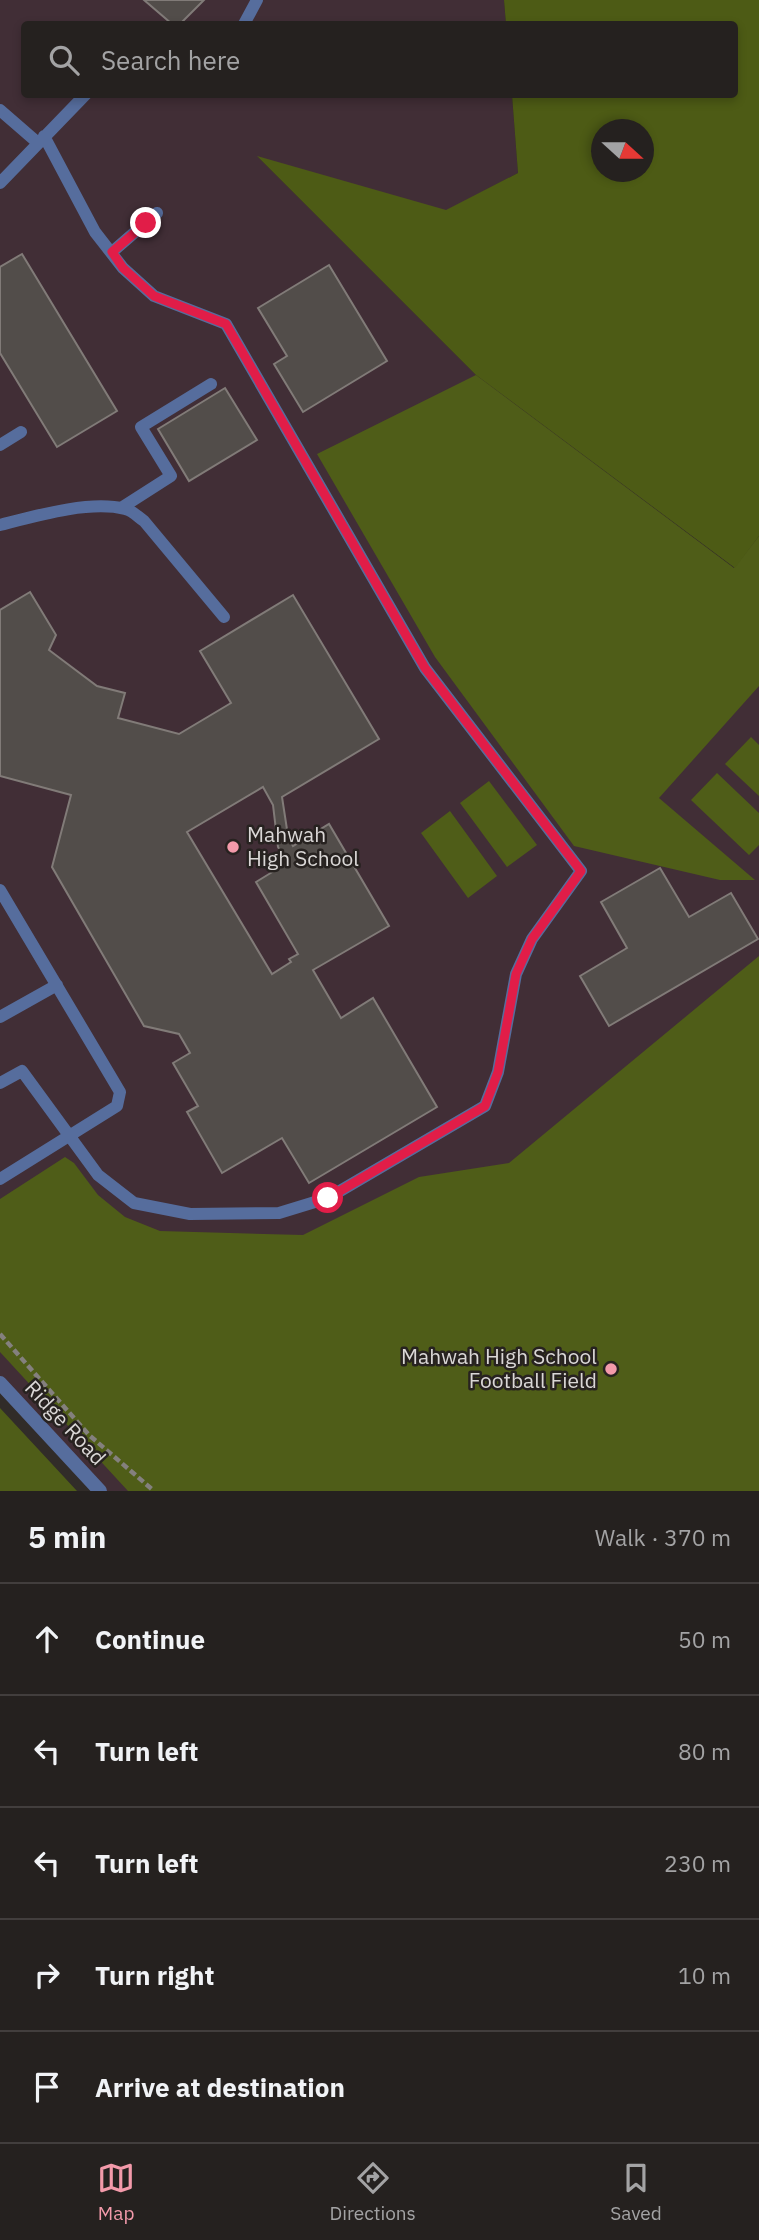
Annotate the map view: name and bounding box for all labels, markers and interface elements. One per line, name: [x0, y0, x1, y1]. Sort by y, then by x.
search box: [21, 21, 738, 98]
icon: search: [45, 41, 83, 79]
text: Search here: [101, 43, 240, 77]
north arrow: [591, 119, 654, 182]
route end: [130, 207, 161, 238]
place label: Mahwah High School: [247, 820, 359, 872]
marker: Mahwah High School: [225, 839, 241, 855]
route start: [312, 1182, 343, 1213]
place label: Mahwah High School Football Field: [401, 1342, 597, 1394]
marker: Mahwah High School Football Field: [603, 1361, 619, 1377]
street label: Ridge Road: [19, 1374, 112, 1471]
text: 5 min: [28, 1517, 106, 1556]
text: Walk · 370 m: [595, 1522, 731, 1552]
icon: ahead: [28, 1620, 66, 1658]
text: Continue: [95, 1622, 205, 1656]
text: 50 m: [678, 1624, 731, 1654]
icon: left: [28, 1732, 66, 1770]
text: Turn left: [95, 1734, 198, 1768]
text: 80 m: [678, 1736, 731, 1766]
icon: left: [28, 1844, 66, 1882]
text: Turn left: [95, 1846, 198, 1880]
text: 230 m: [664, 1848, 731, 1878]
icon: right: [28, 1956, 66, 1994]
text: Turn right: [95, 1958, 214, 1992]
text: 10 m: [678, 1960, 731, 1990]
icon: arrive: [28, 2068, 66, 2106]
text: Arrive at destination: [95, 2070, 345, 2104]
tab: Map: [97, 2159, 135, 2225]
tab: Directions: [329, 2159, 416, 2225]
tab: Saved: [610, 2159, 662, 2225]

